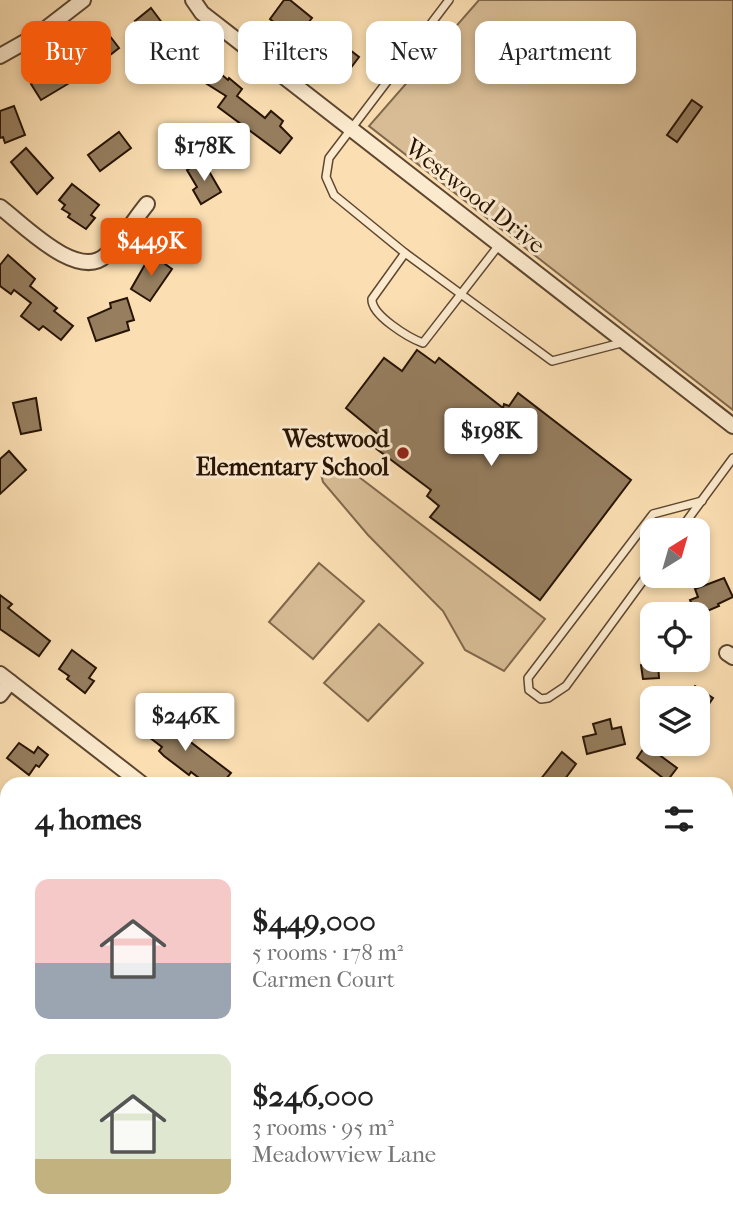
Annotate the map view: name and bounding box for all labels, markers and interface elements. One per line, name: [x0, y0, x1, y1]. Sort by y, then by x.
chip: Buy: [21, 21, 111, 84]
chip: Rent: [125, 21, 224, 84]
chip: Filters: [238, 21, 352, 84]
chip: New: [366, 21, 461, 84]
chip: Apartment: [475, 21, 636, 84]
pin: $178K: [155, 124, 253, 183]
text: $178K: [174, 132, 234, 159]
street label: Westwood Drive: [399, 132, 551, 259]
pin: $449K: [102, 218, 200, 278]
text: $449K: [117, 227, 185, 254]
pin: $198K: [442, 408, 540, 468]
text: $198K: [460, 417, 522, 444]
place label: Westwood Elementary School: [196, 425, 390, 481]
marker: Westwood Elementary School: [395, 445, 411, 461]
north arrow: [640, 518, 710, 588]
map controls: [640, 518, 710, 756]
button: locate: [640, 602, 710, 672]
button: layers: [640, 686, 710, 756]
pin: $246K: [136, 694, 234, 753]
text: $246K: [151, 702, 219, 729]
icon: filters: [660, 800, 698, 838]
text: 4 homes: [35, 802, 142, 837]
text: $449,000: [252, 904, 376, 939]
icon: home: [91, 907, 175, 991]
text: 5 rooms · 178 m²: [252, 939, 403, 966]
text: Carmen Court: [252, 966, 395, 993]
text: $246,000: [252, 1079, 374, 1114]
icon: home: [91, 1082, 175, 1166]
text: 3 rooms · 95 m²: [252, 1114, 394, 1141]
text: Meadowview Lane: [252, 1141, 436, 1168]

